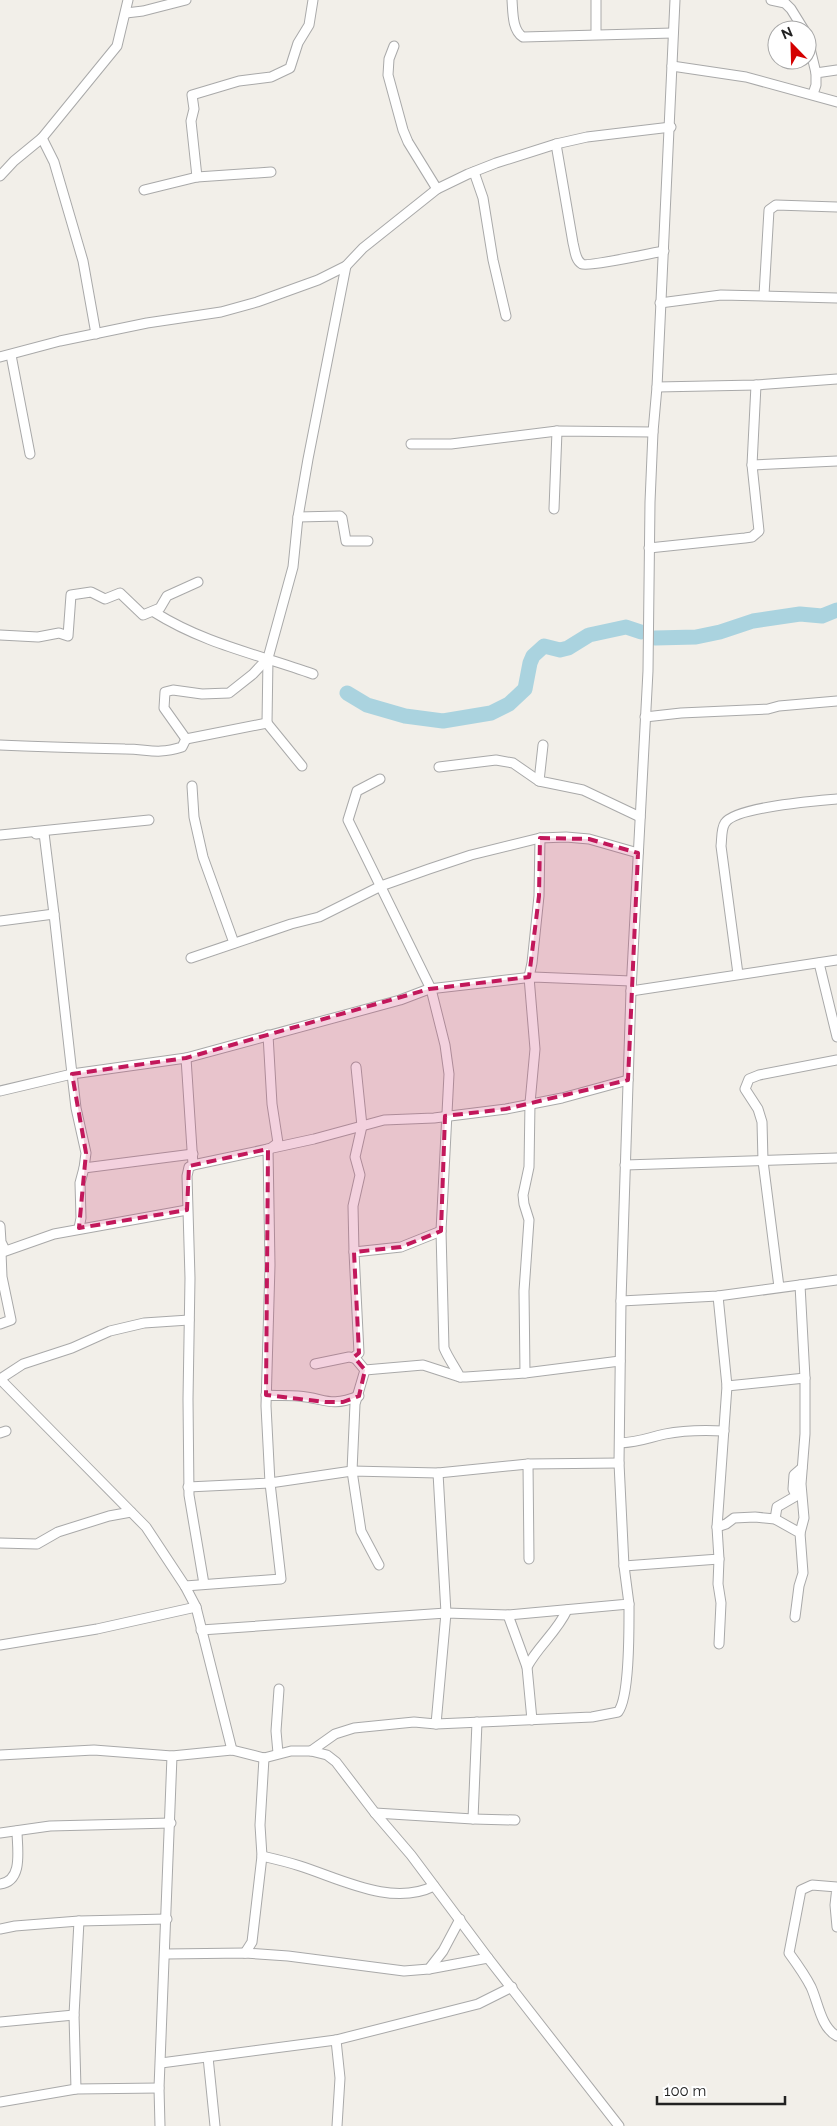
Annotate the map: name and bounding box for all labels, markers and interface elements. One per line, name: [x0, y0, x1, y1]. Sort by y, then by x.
north arrow: [767, 20, 817, 70]
text: N: [779, 24, 795, 42]
scale bar: [657, 2074, 784, 2106]
text: 100 m: [664, 2082, 706, 2100]

